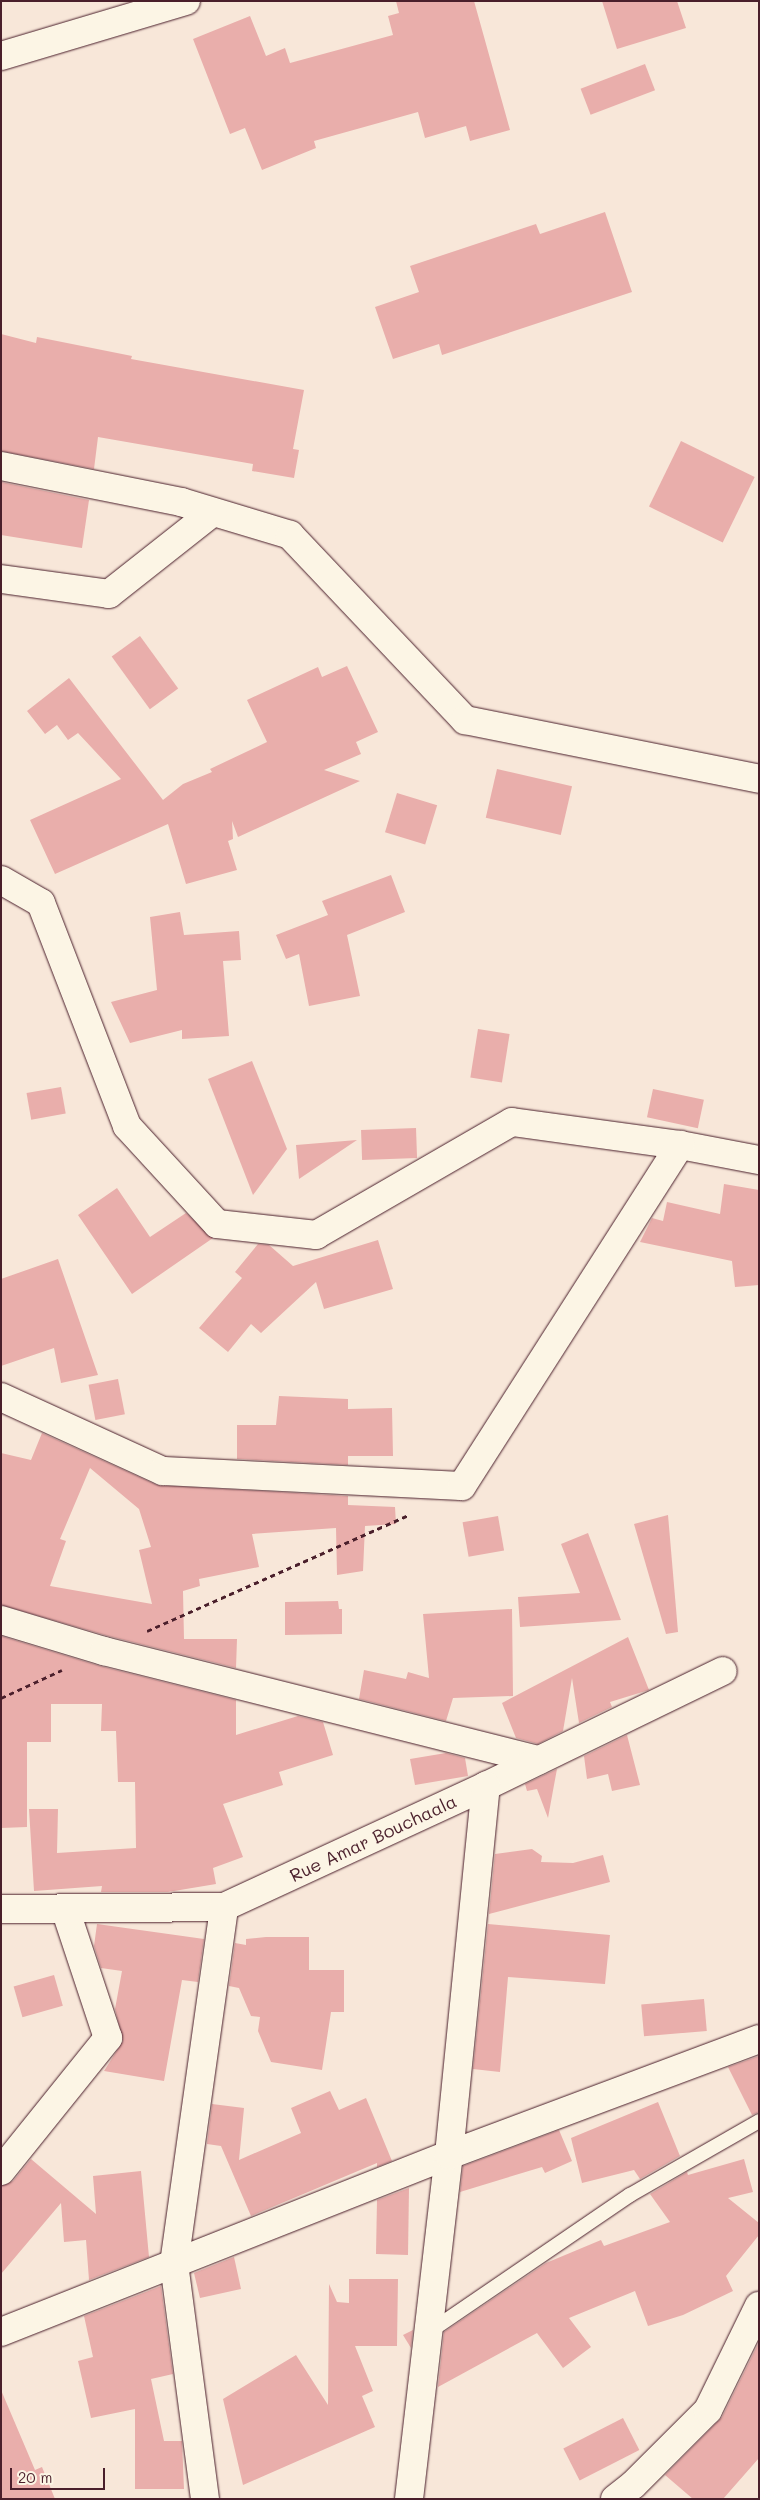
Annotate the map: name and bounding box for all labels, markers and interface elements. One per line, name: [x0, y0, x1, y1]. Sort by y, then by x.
street label: Rue Amar Bouchaala: [286, 1790, 460, 1886]
scale bar: [12, 2458, 108, 2490]
text: 20 m: [18, 2467, 52, 2487]

